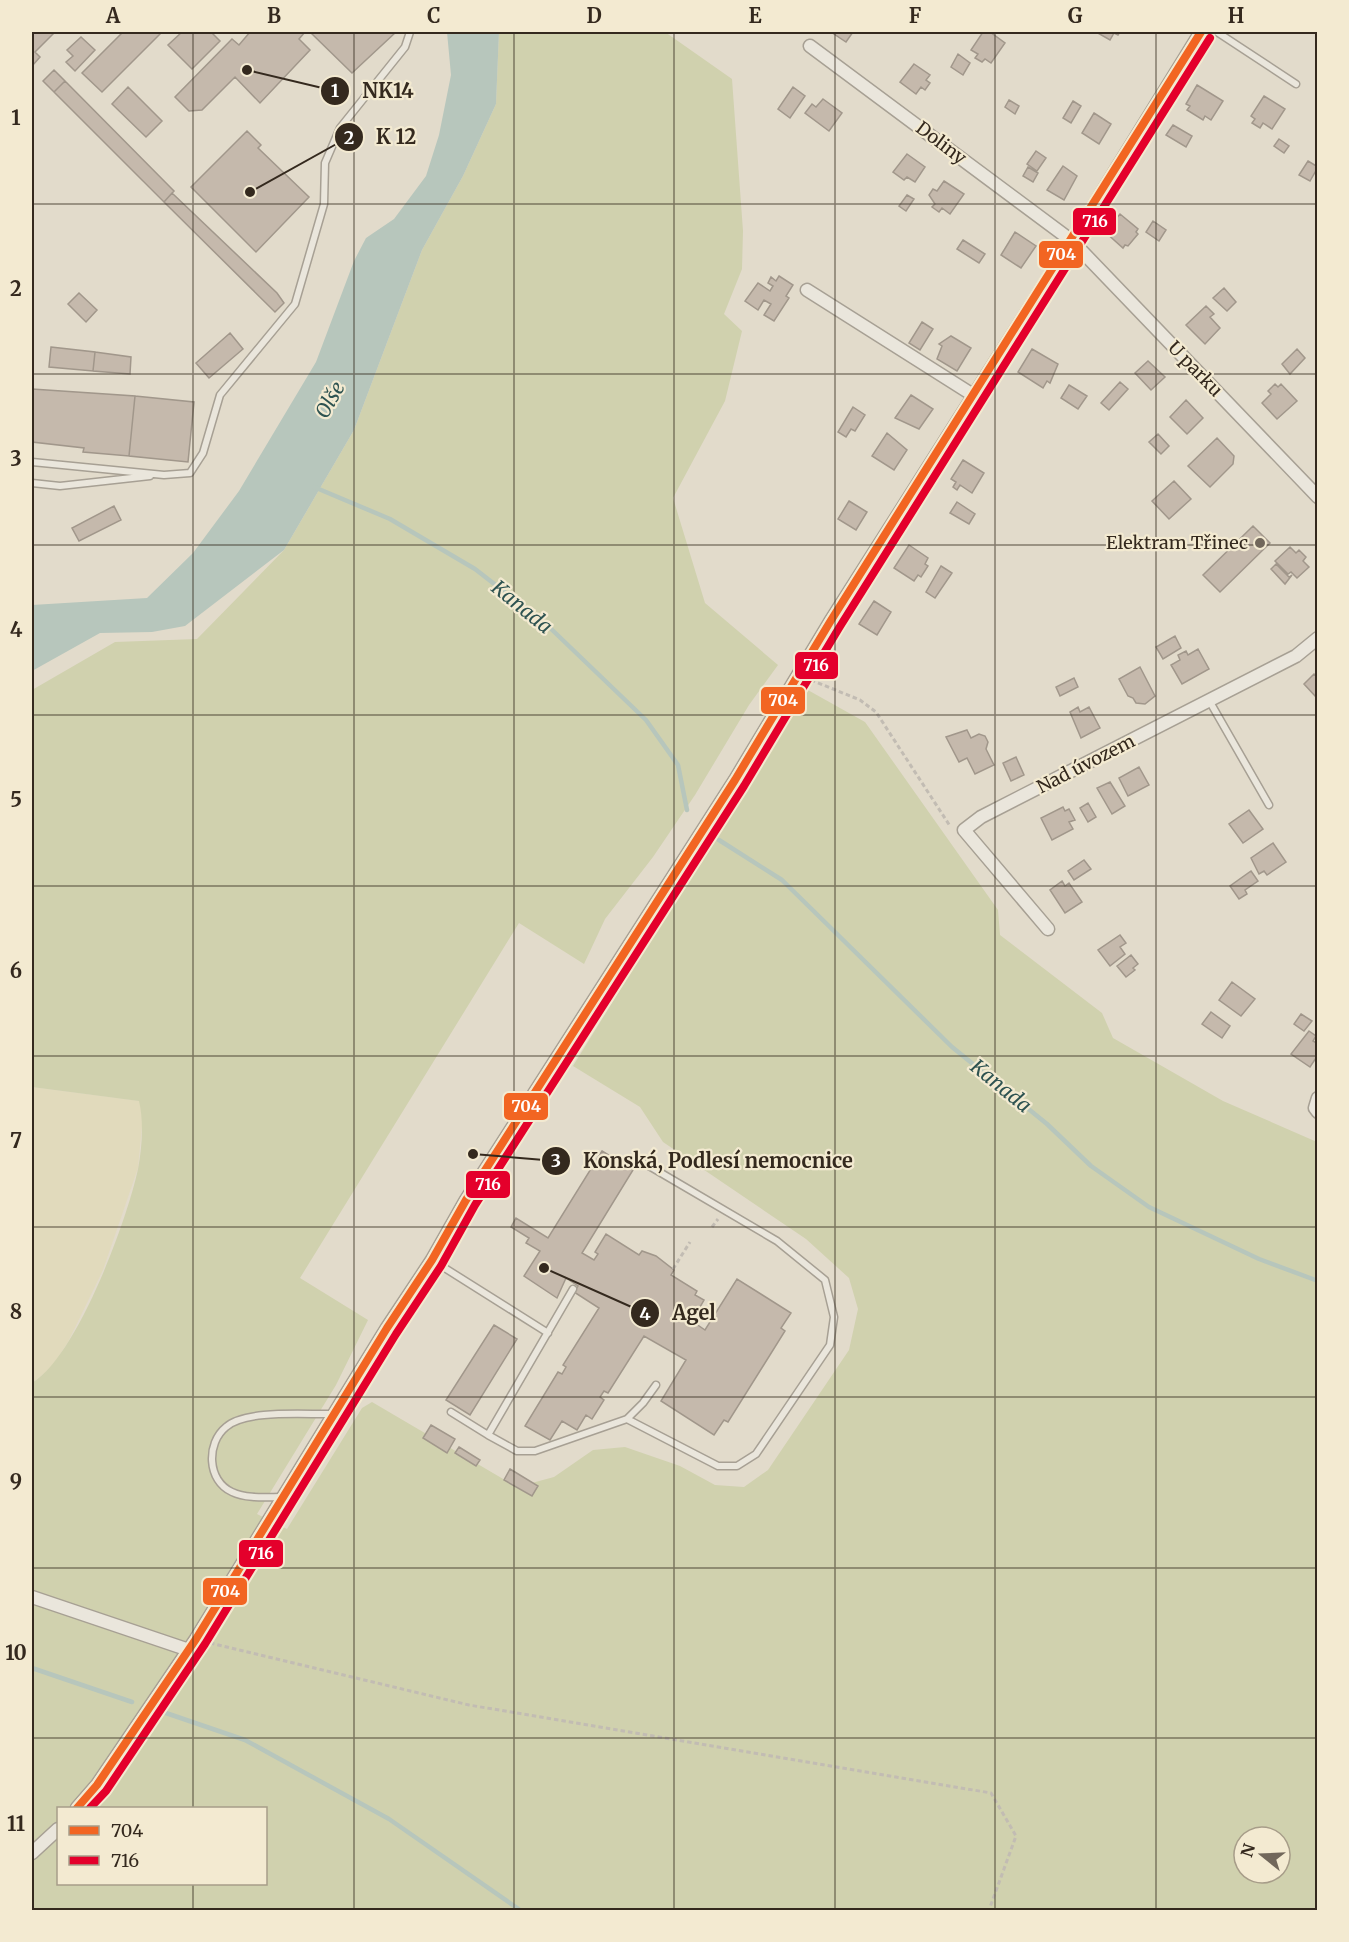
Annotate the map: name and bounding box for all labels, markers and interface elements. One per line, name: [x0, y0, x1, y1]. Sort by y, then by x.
text: A: [105, 3, 121, 28]
text: B: [267, 3, 281, 28]
text: C: [427, 3, 441, 28]
text: D: [586, 3, 602, 28]
text: E: [748, 3, 762, 28]
text: F: [909, 3, 922, 28]
text: G: [1068, 3, 1083, 28]
text: H: [1228, 3, 1244, 28]
callout: NK14: [320, 72, 426, 110]
text: NK14: [362, 78, 414, 103]
text: 1: [331, 79, 339, 102]
text: 1: [11, 105, 21, 130]
street label: Doliny: [911, 116, 972, 169]
callout: K 12: [334, 118, 429, 156]
text: K 12: [376, 124, 417, 149]
text: 2: [344, 126, 354, 149]
line badge: 716: [1072, 207, 1117, 236]
text: 716: [1082, 211, 1108, 231]
line badge: 704: [1038, 240, 1084, 269]
text: 704: [1046, 244, 1076, 264]
text: 2: [10, 276, 22, 301]
street label: U parku: [1163, 336, 1228, 401]
water label: Olše: [309, 377, 350, 423]
text: 3: [10, 446, 22, 471]
place label: Elektram Třinec: [1106, 531, 1248, 554]
marker: Elektram Třinec: [1253, 536, 1267, 550]
water label: Kanada: [486, 574, 558, 639]
text: 4: [10, 617, 23, 642]
line badge: 716: [794, 651, 839, 680]
text: 716: [803, 655, 829, 675]
line badge: 704: [760, 686, 806, 715]
text: 704: [768, 690, 798, 710]
street label: Nad úvozem: [1033, 729, 1139, 798]
text: 5: [10, 787, 22, 812]
text: 6: [10, 958, 22, 983]
water label: Kanada: [965, 1053, 1037, 1118]
line badge: 704: [503, 1092, 549, 1121]
text: 704: [511, 1096, 541, 1116]
text: 7: [10, 1128, 22, 1153]
callout: Konská, Podlesí nemocnice: [541, 1142, 865, 1180]
text: Konská, Podlesí nemocnice: [583, 1148, 853, 1174]
text: 3: [551, 1149, 561, 1172]
line badge: 716: [465, 1170, 511, 1199]
text: 716: [475, 1174, 501, 1194]
callout: Agel: [630, 1294, 727, 1332]
text: 8: [10, 1299, 22, 1324]
text: Agel: [671, 1300, 716, 1325]
text: 4: [639, 1302, 651, 1325]
text: 9: [10, 1469, 22, 1494]
line badge: 716: [238, 1539, 284, 1568]
text: 716: [248, 1543, 274, 1563]
line badge: 704: [202, 1577, 248, 1606]
text: 704: [210, 1581, 240, 1601]
text: 10: [5, 1640, 27, 1665]
legend: [57, 1807, 267, 1885]
text: 11: [7, 1811, 25, 1836]
text: 704: [111, 1819, 143, 1842]
north arrow: [1232, 1825, 1292, 1885]
text: N: [1236, 1841, 1259, 1859]
text: 716: [111, 1849, 139, 1872]

